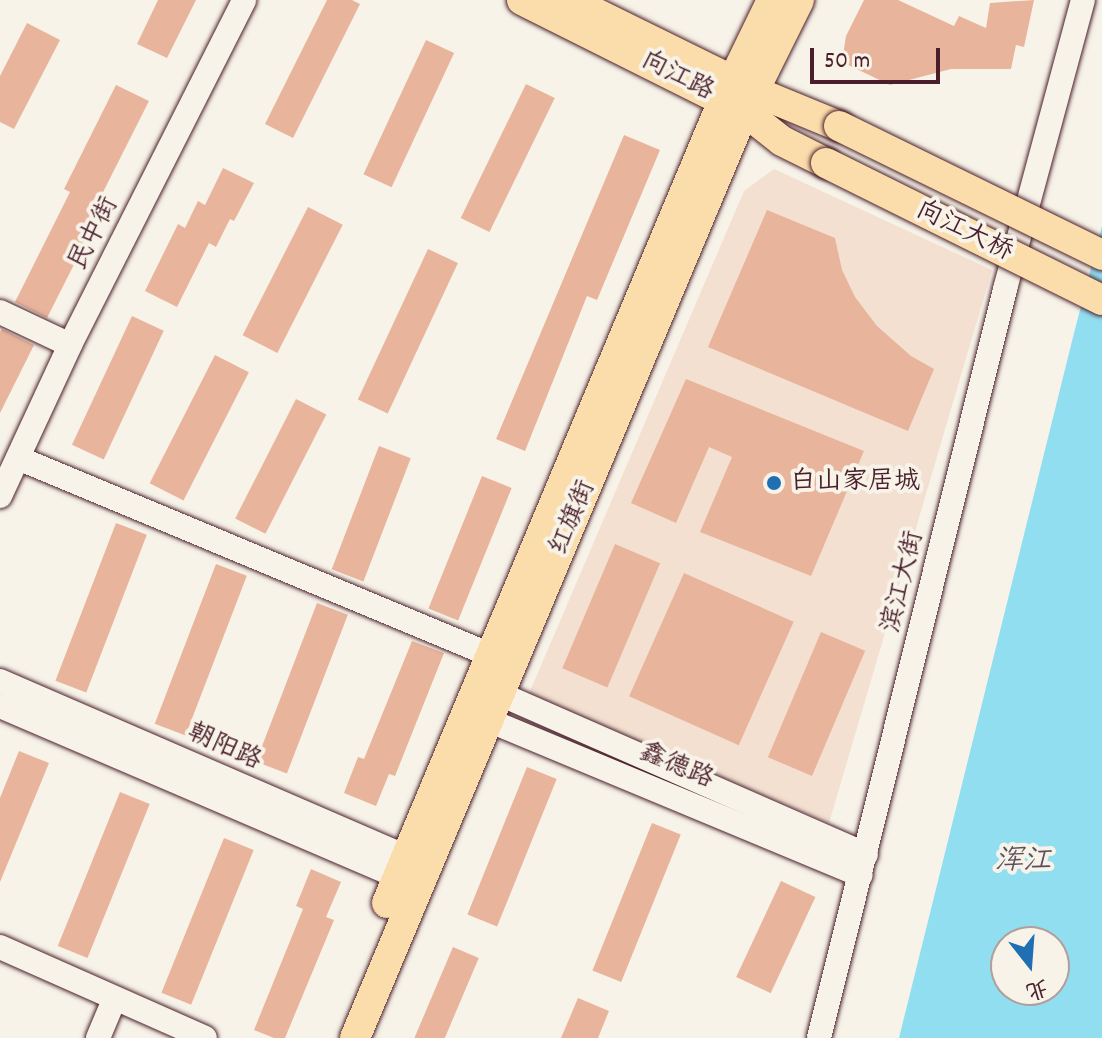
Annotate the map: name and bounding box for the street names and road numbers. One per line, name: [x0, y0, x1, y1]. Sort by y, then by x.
street label: 向江路: [635, 45, 719, 109]
street label: 民中街: [63, 192, 127, 276]
street label: 向江大桥: [910, 195, 1018, 269]
street label: 红旗街: [544, 476, 604, 560]
street label: 滨江大街: [876, 528, 932, 636]
street label: 朝阳路: [182, 718, 266, 778]
street label: 鑫德路: [634, 737, 718, 797]

